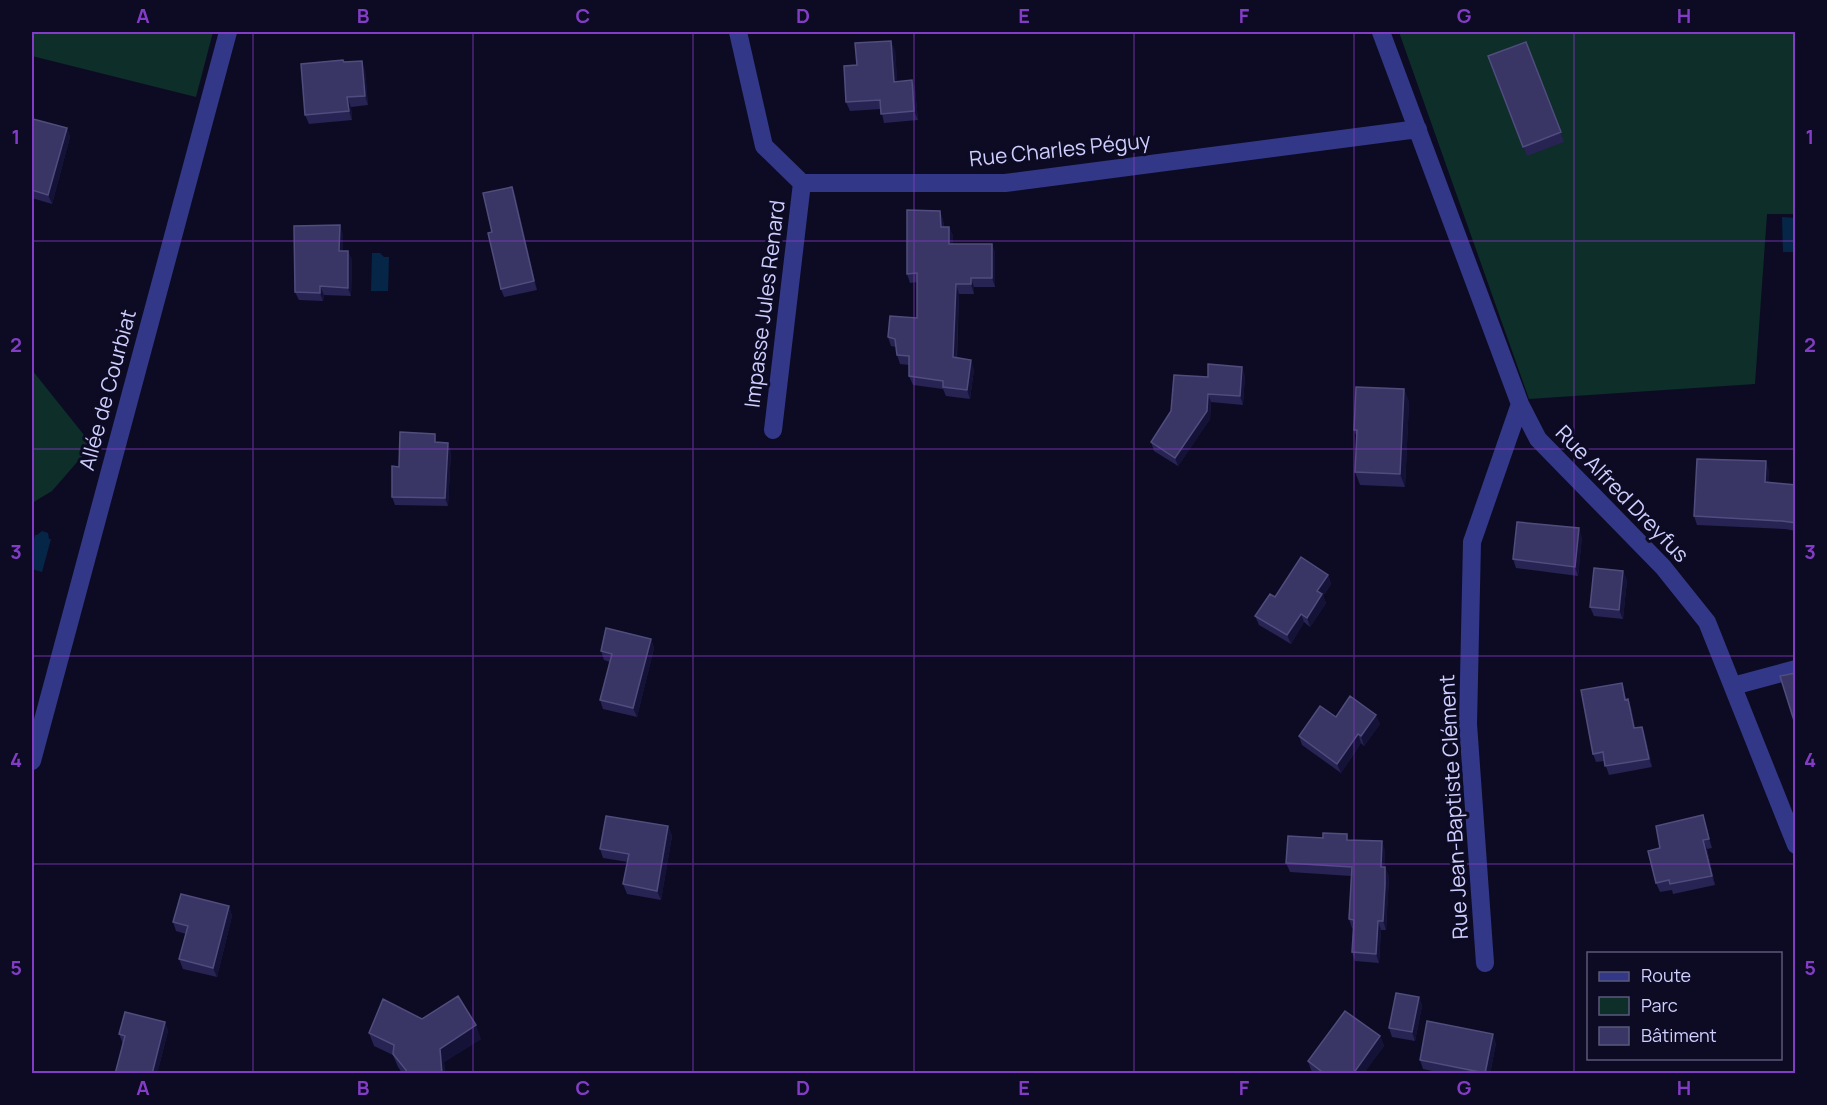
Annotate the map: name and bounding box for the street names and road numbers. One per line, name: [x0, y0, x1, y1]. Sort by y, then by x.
street label: Rue Charles Péguy: [968, 126, 1152, 172]
street label: Impasse Jules Renard: [737, 198, 791, 409]
street label: Allée de Courbiat: [72, 306, 142, 473]
street label: Rue Alfred Dreyfus: [1550, 419, 1695, 568]
street label: Rue Jean-Baptiste Clément: [1432, 674, 1474, 940]

